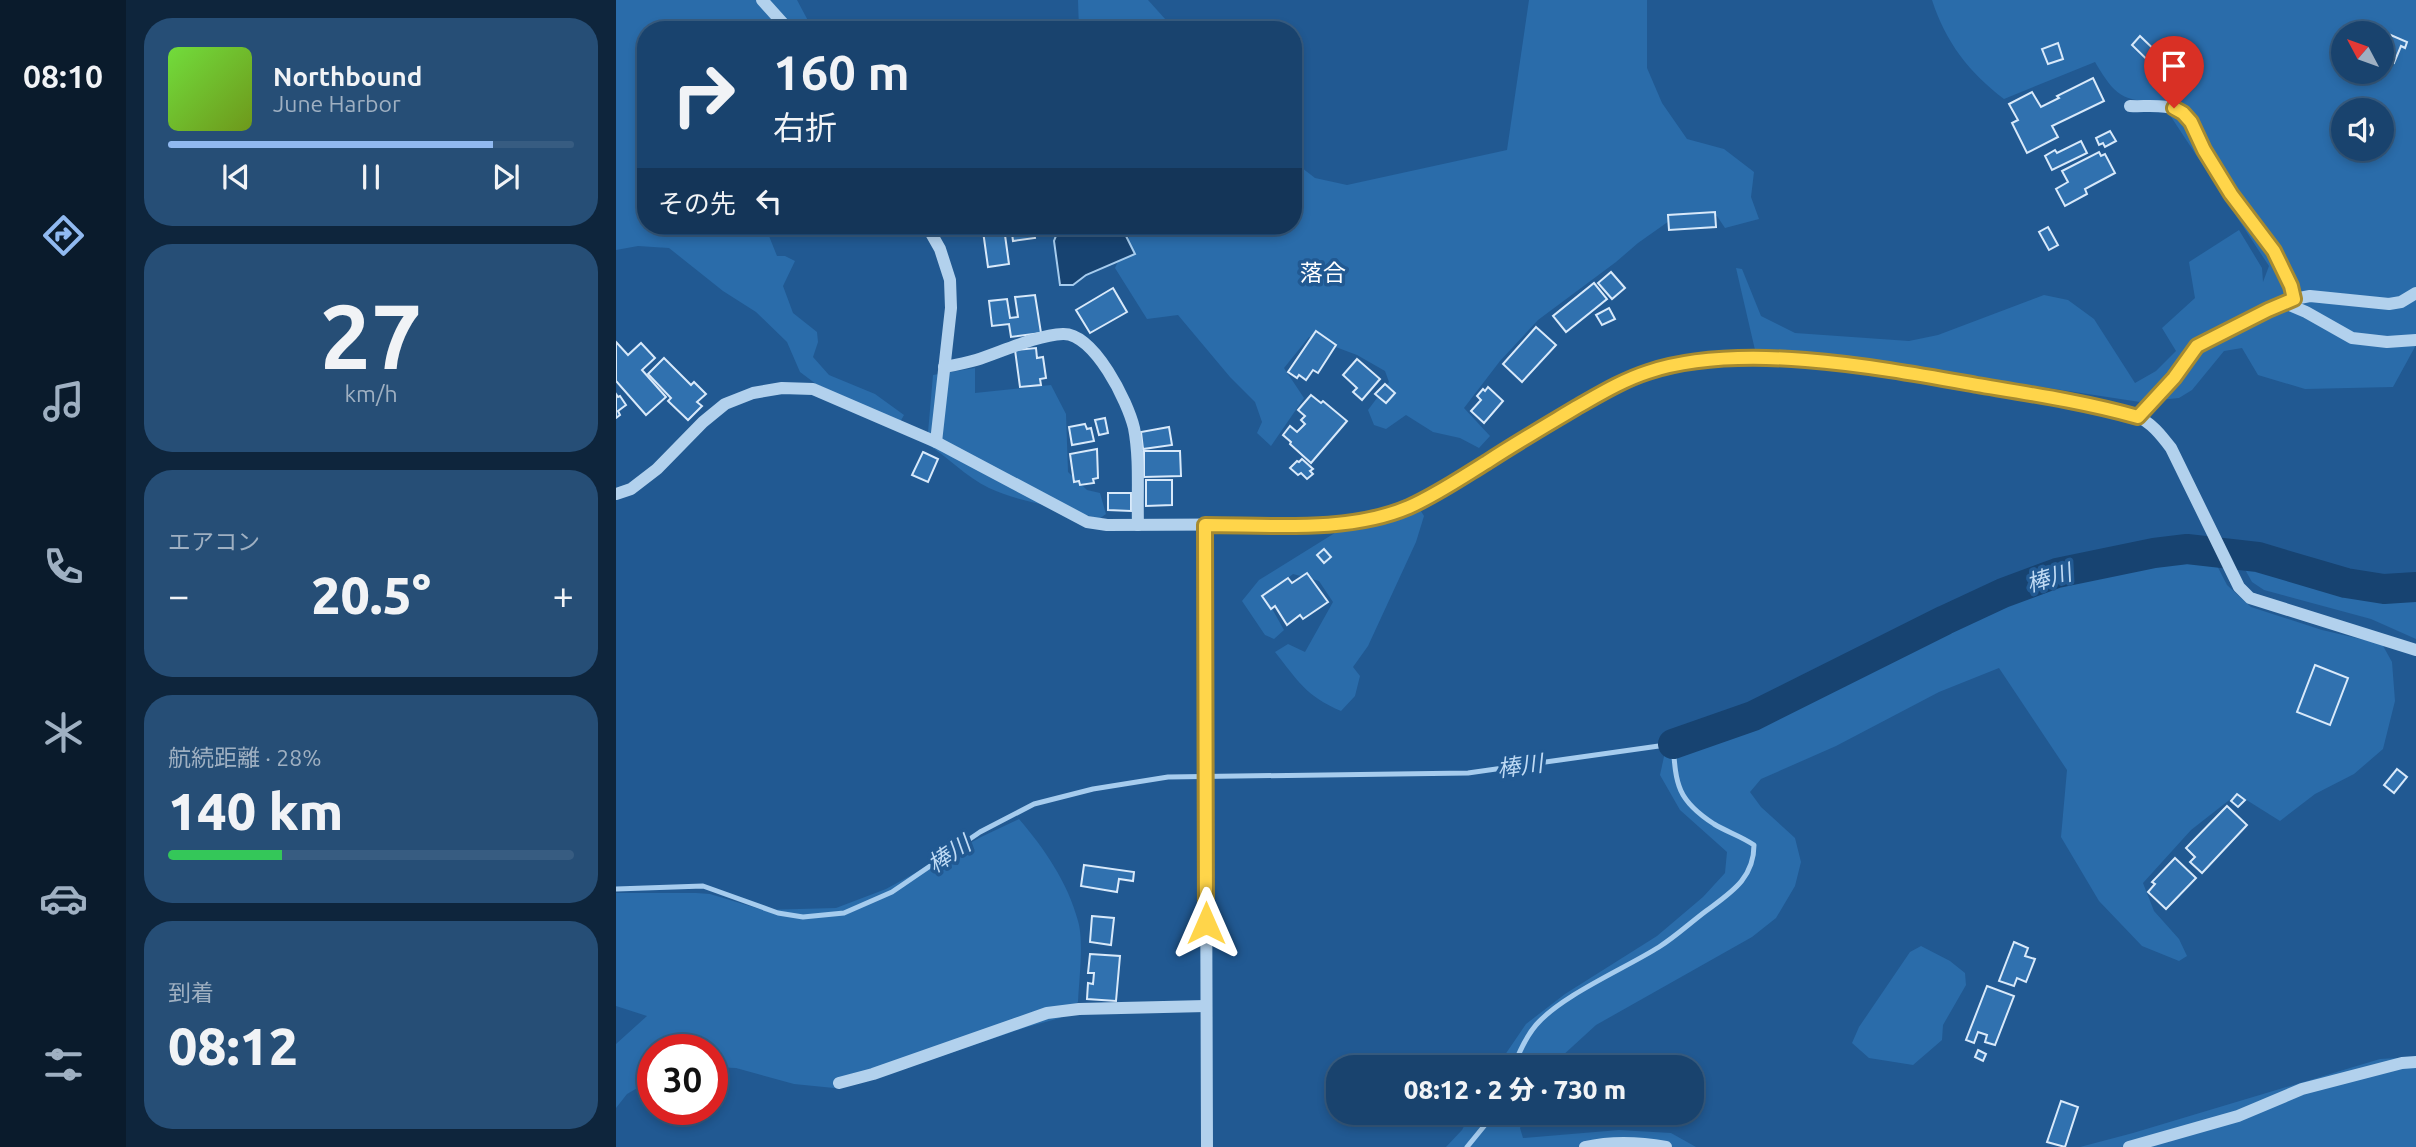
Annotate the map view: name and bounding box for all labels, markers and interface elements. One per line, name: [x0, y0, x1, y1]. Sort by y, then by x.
north arrow: [2331, 21, 2394, 84]
map controls: [2331, 21, 2394, 161]
pin: [2144, 36, 2204, 108]
text: 160 m: [773, 44, 910, 99]
icon: arrive: [2155, 47, 2193, 85]
icon: right: [658, 49, 749, 140]
text: 08:10: [23, 58, 103, 94]
text: Northbound: [273, 62, 422, 91]
text: June Harbor: [273, 91, 401, 116]
button: sound: [2331, 98, 2394, 161]
text: 右折: [773, 109, 837, 145]
icon: previous: [217, 158, 255, 196]
icon: pause: [352, 158, 390, 196]
icon: next: [487, 158, 525, 196]
icon: left: [750, 182, 788, 220]
text: その先: [658, 189, 736, 218]
icon: directions: [39, 211, 88, 260]
district label: 落合: [1300, 260, 1346, 285]
text: 27: [320, 284, 422, 386]
icon: music: [39, 377, 88, 426]
text: km/h: [344, 381, 398, 406]
text: エアコン: [168, 529, 260, 554]
icon: phone: [39, 542, 88, 591]
water label: 棒川: [2023, 558, 2077, 596]
text: 20.5°: [311, 566, 431, 624]
text: −: [168, 574, 189, 616]
text: +: [553, 574, 574, 616]
icon: climate: [39, 708, 88, 757]
text: 航続距離 · 28%: [168, 745, 321, 770]
water label: 棒川: [1495, 750, 1547, 781]
text: 140 km: [168, 782, 343, 840]
water label: 棒川: [923, 829, 977, 877]
icon: car: [39, 874, 88, 923]
position arrow: [1169, 886, 1243, 960]
text: 到着: [168, 980, 214, 1005]
text: 08:12: [168, 1017, 298, 1075]
speed limit sign: 30: [637, 1034, 728, 1125]
icon: filters: [39, 1040, 88, 1089]
text: 08:12 · 2 分 · 730 m: [1404, 1075, 1626, 1104]

